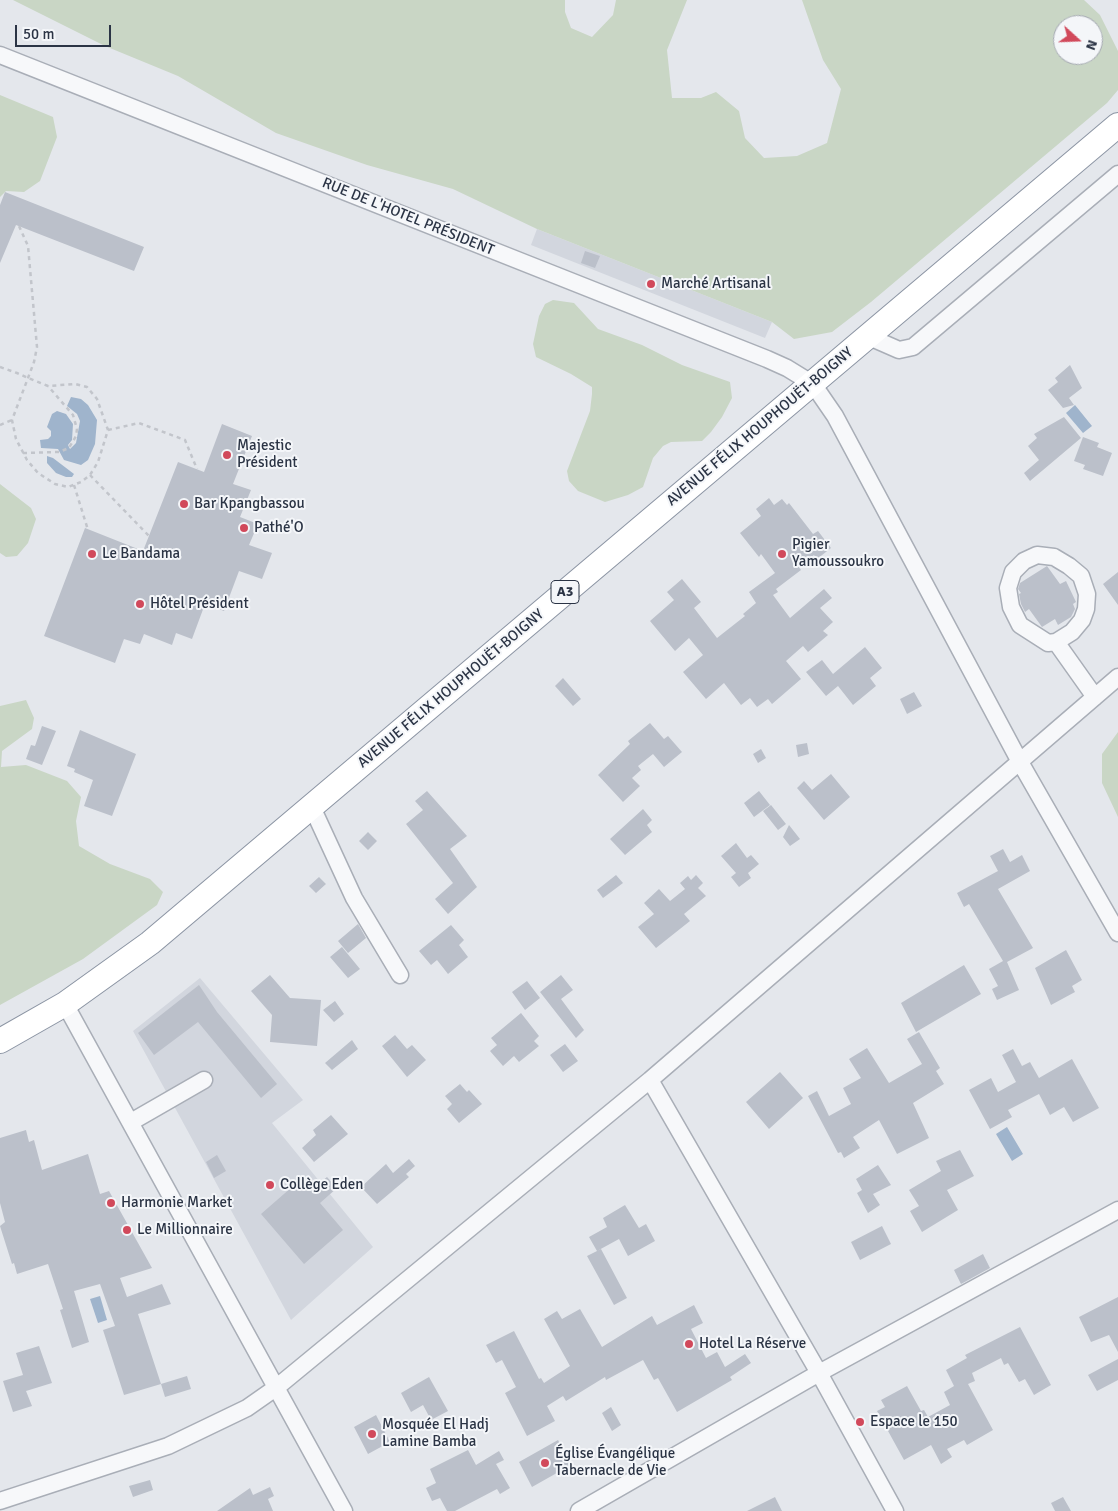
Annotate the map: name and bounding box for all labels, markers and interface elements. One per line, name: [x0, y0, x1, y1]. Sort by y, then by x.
scale bar: [18, 15, 114, 47]
north arrow: [1053, 15, 1103, 65]
text: 50 m: [23, 25, 54, 43]
text: N: [1082, 37, 1101, 52]
street label: RUE DE L'HOTEL PRÉSIDENT: [319, 174, 497, 260]
place label: Marché Artisanal: [661, 275, 771, 293]
marker: Marché Artisanal: [645, 278, 657, 290]
street label: AVENUE FÉLIX HOUPHOUËT-BOIGNY: [663, 344, 857, 510]
place label: Majestic Président: [237, 437, 298, 472]
marker: Majestic Président: [221, 449, 233, 461]
place label: Bar Kpangbassou: [194, 495, 305, 513]
marker: Bar Kpangbassou: [178, 498, 190, 510]
place label: Pathé'O: [254, 519, 304, 537]
marker: Pathé'O: [238, 522, 250, 534]
place label: Pigier Yamoussoukro: [792, 536, 884, 571]
place label: Le Bandama: [102, 545, 180, 563]
marker: Le Bandama: [86, 548, 98, 560]
marker: Pigier Yamoussoukro: [776, 548, 788, 560]
road number: A3: [551, 580, 579, 604]
place label: Hôtel Président: [150, 595, 249, 613]
marker: Hôtel Président: [134, 598, 146, 610]
street label: AVENUE FÉLIX HOUPHOUËT-BOIGNY: [354, 606, 548, 772]
place label: Collège Eden: [280, 1176, 363, 1194]
marker: Collège Eden: [264, 1179, 276, 1191]
place label: Harmonie Market: [121, 1194, 232, 1212]
marker: Harmonie Market: [105, 1197, 117, 1209]
place label: Le Millionnaire: [137, 1221, 233, 1239]
marker: Le Millionnaire: [121, 1224, 133, 1236]
place label: Hotel La Réserve: [699, 1335, 806, 1353]
marker: Hotel La Réserve: [683, 1338, 695, 1350]
place label: Espace le 150: [870, 1413, 958, 1431]
place label: Mosquée El Hadj Lamine Bamba: [382, 1416, 489, 1451]
marker: Espace le 150: [854, 1416, 866, 1428]
marker: Mosquée El Hadj Lamine Bamba: [366, 1428, 378, 1440]
place label: Église Évangélique Tabernacle de Vie: [555, 1445, 675, 1480]
marker: Église Évangélique Tabernacle de Vie: [539, 1457, 551, 1469]

